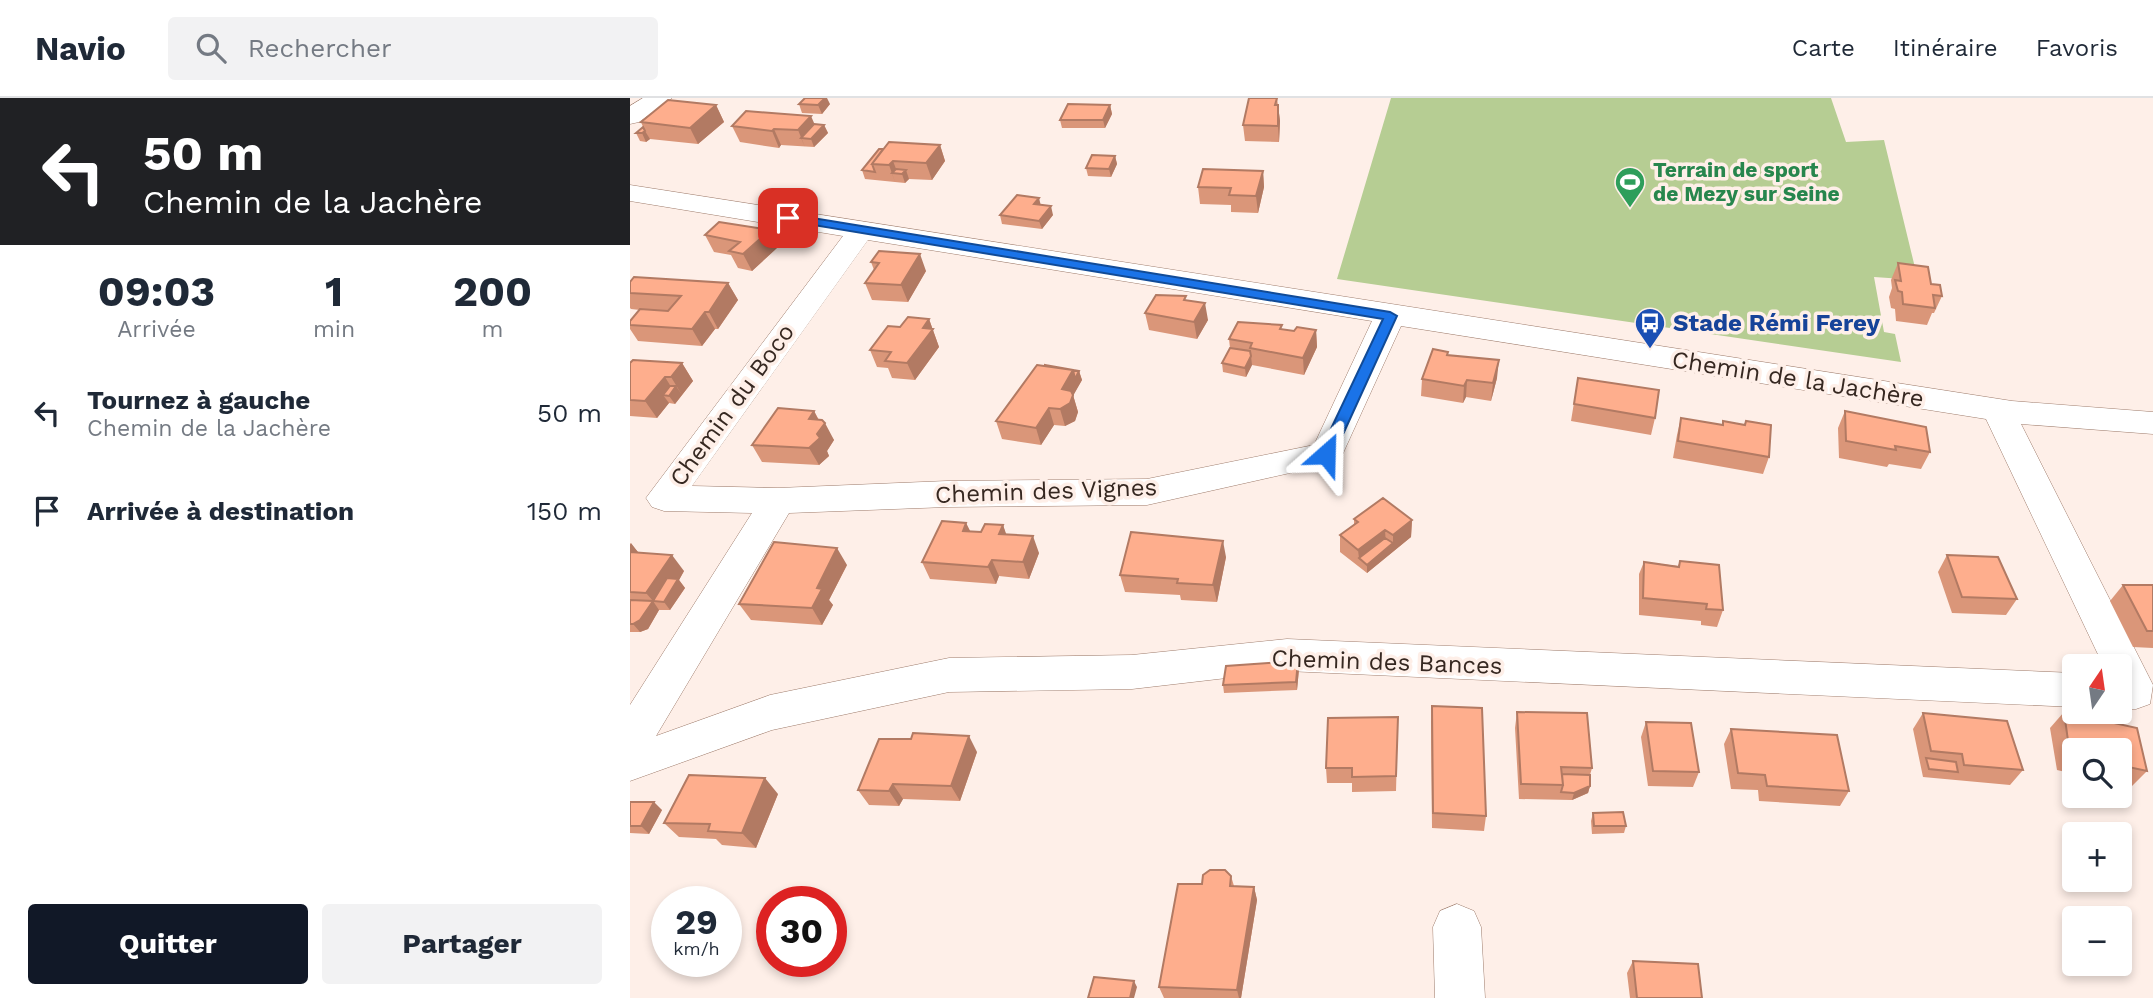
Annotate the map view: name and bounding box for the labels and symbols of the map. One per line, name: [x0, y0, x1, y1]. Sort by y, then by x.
place label: Terrain de sport de Mezy sur Seine: [1653, 157, 1840, 206]
sports icon: Terrain de sport de Mezy sur Seine: [1613, 165, 1647, 209]
pin: [758, 188, 818, 248]
bus stop icon: Stade Rémi Ferey: [1633, 306, 1667, 350]
place label: Stade Rémi Ferey: [1673, 309, 1881, 337]
street label: Chemin du Boco: [664, 319, 800, 491]
street label: Chemin de la Jachère: [1670, 345, 1926, 413]
position arrow: [1289, 417, 1363, 491]
street label: Chemin des Vignes: [934, 473, 1158, 509]
street label: Chemin des Bances: [1271, 644, 1503, 680]
north arrow: [2062, 654, 2132, 724]
speed limit sign: 30: [756, 886, 847, 977]

